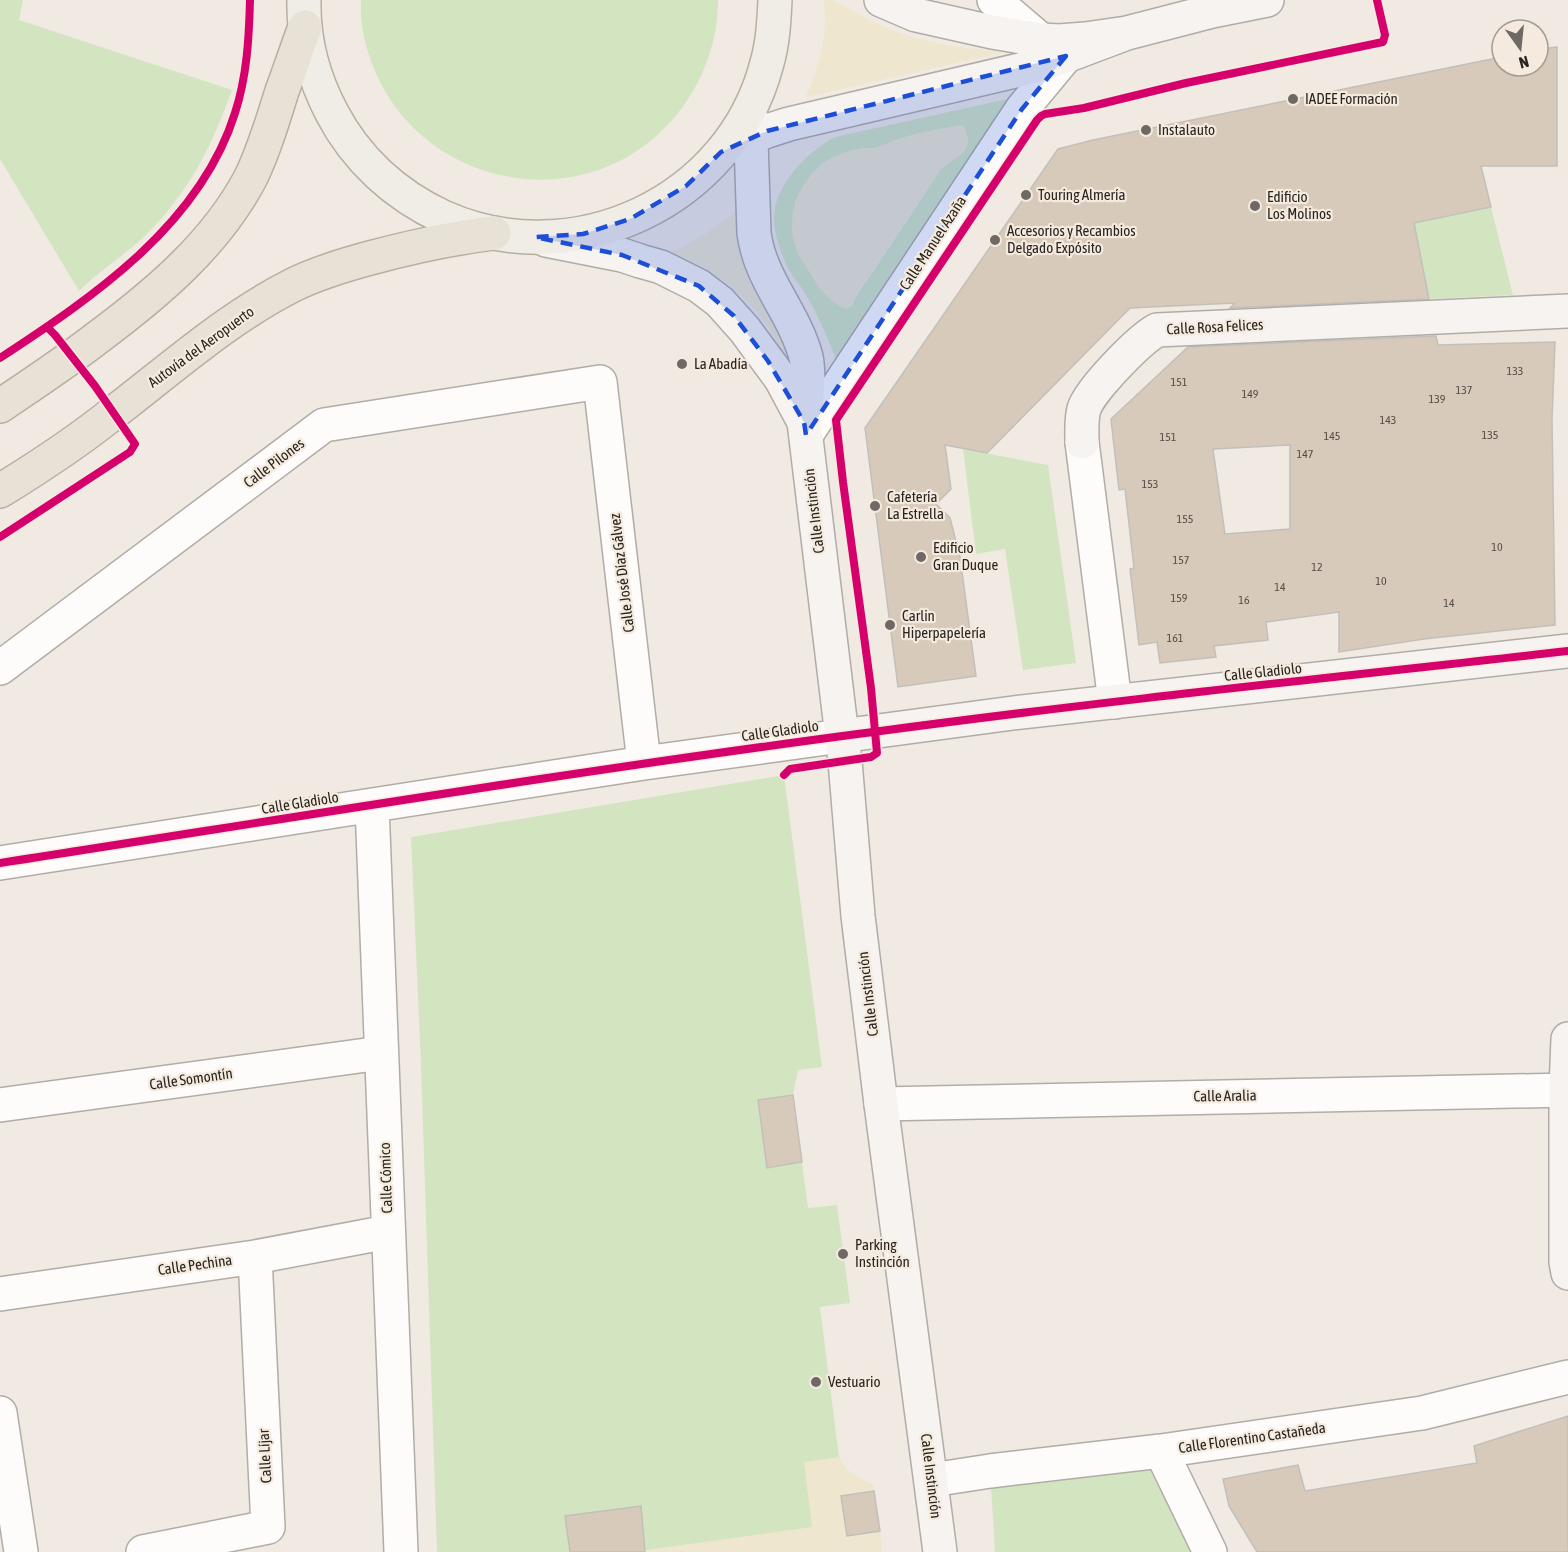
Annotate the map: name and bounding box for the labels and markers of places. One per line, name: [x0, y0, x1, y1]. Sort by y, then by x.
place label: IADEE Formación: [1305, 90, 1398, 107]
marker: IADEE Formación: [1286, 92, 1300, 106]
place label: Instalauto: [1158, 121, 1215, 138]
marker: Instalauto: [1139, 123, 1153, 137]
place label: Touring Almería: [1038, 186, 1125, 203]
marker: Touring Almería: [1019, 188, 1033, 202]
place label: Edificio Los Molinos: [1267, 188, 1331, 222]
marker: Edificio Los Molinos: [1248, 199, 1262, 213]
place label: Accesorios y Recambios Delgado Expósito: [1007, 222, 1136, 256]
marker: Accesorios y Recambios Delgado Expósito: [988, 233, 1002, 247]
place label: La Abadía: [694, 355, 748, 372]
marker: La Abadía: [675, 357, 689, 371]
place label: Cafetería La Estrella: [887, 488, 944, 522]
marker: Cafetería La Estrella: [868, 499, 882, 513]
place label: Edificio Gran Duque: [933, 539, 998, 573]
marker: Edificio Gran Duque: [914, 550, 928, 564]
place label: Carlin Hiperpapelería: [902, 607, 986, 641]
marker: Carlin Hiperpapelería: [883, 618, 897, 632]
place label: Parking Instinción: [855, 1236, 910, 1270]
marker: Parking Instinción: [836, 1247, 850, 1261]
place label: Vestuario: [828, 1373, 880, 1390]
marker: Vestuario: [809, 1375, 823, 1389]

